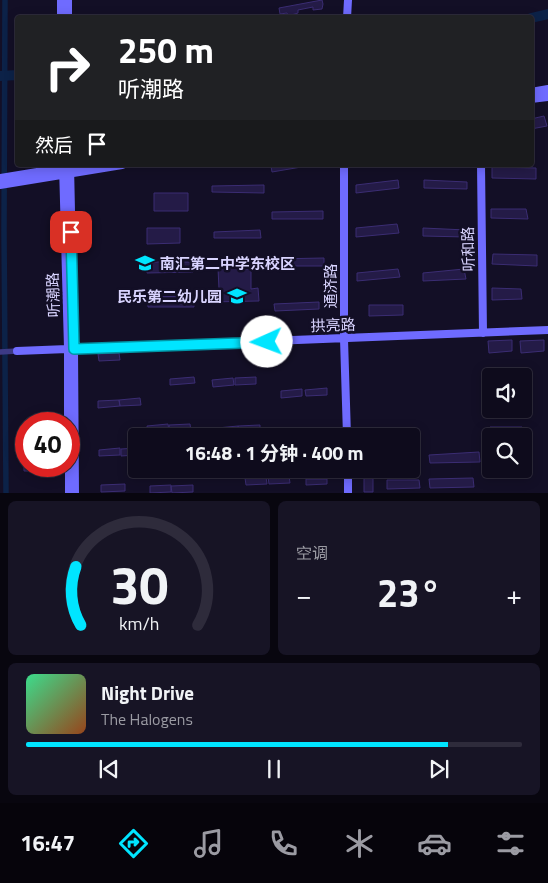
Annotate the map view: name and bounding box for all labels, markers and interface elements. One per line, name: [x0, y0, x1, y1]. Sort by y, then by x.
text: 250 m: [118, 23, 214, 77]
icon: right: [35, 35, 100, 100]
text: 听潮路: [118, 72, 184, 106]
text: 然后: [35, 130, 73, 159]
icon: arrive: [83, 130, 111, 158]
pin: [50, 211, 92, 253]
icon: arrive: [57, 218, 85, 246]
street label: 听和路: [456, 226, 480, 272]
school or university icon: 南汇第二中学东校区: [134, 252, 156, 274]
place label: 南汇第二中学东校区: [160, 252, 295, 275]
street label: 通济路: [319, 263, 342, 309]
street label: 听潮路: [41, 272, 65, 318]
place label: 民乐第二幼儿园: [117, 285, 222, 308]
school or university icon: 民乐第二幼儿园: [226, 285, 248, 307]
street label: 拱亮路: [310, 313, 356, 337]
position arrow: [240, 315, 292, 367]
map controls: [482, 368, 532, 478]
button: sound: [482, 368, 532, 418]
speed limit sign: 40: [15, 412, 80, 477]
button: search: [482, 428, 532, 478]
text: 16:48 · 1 分钟 · 400 m: [185, 438, 363, 467]
text: 空调: [296, 541, 328, 565]
text: 30: [110, 545, 168, 624]
text: 23°: [377, 564, 441, 622]
text: −: [296, 573, 312, 616]
text: +: [506, 573, 522, 616]
text: km/h: [119, 610, 159, 637]
text: Night Drive: [101, 678, 194, 707]
text: The Halogens: [101, 707, 193, 731]
icon: previous: [95, 755, 123, 783]
icon: pause: [260, 755, 288, 783]
icon: next: [425, 755, 453, 783]
text: 16:47: [20, 826, 75, 860]
icon: directions: [116, 826, 151, 861]
icon: music: [191, 826, 226, 861]
icon: phone: [266, 826, 301, 861]
icon: climate: [342, 826, 377, 861]
icon: car: [417, 826, 452, 861]
icon: filters: [493, 826, 528, 861]

